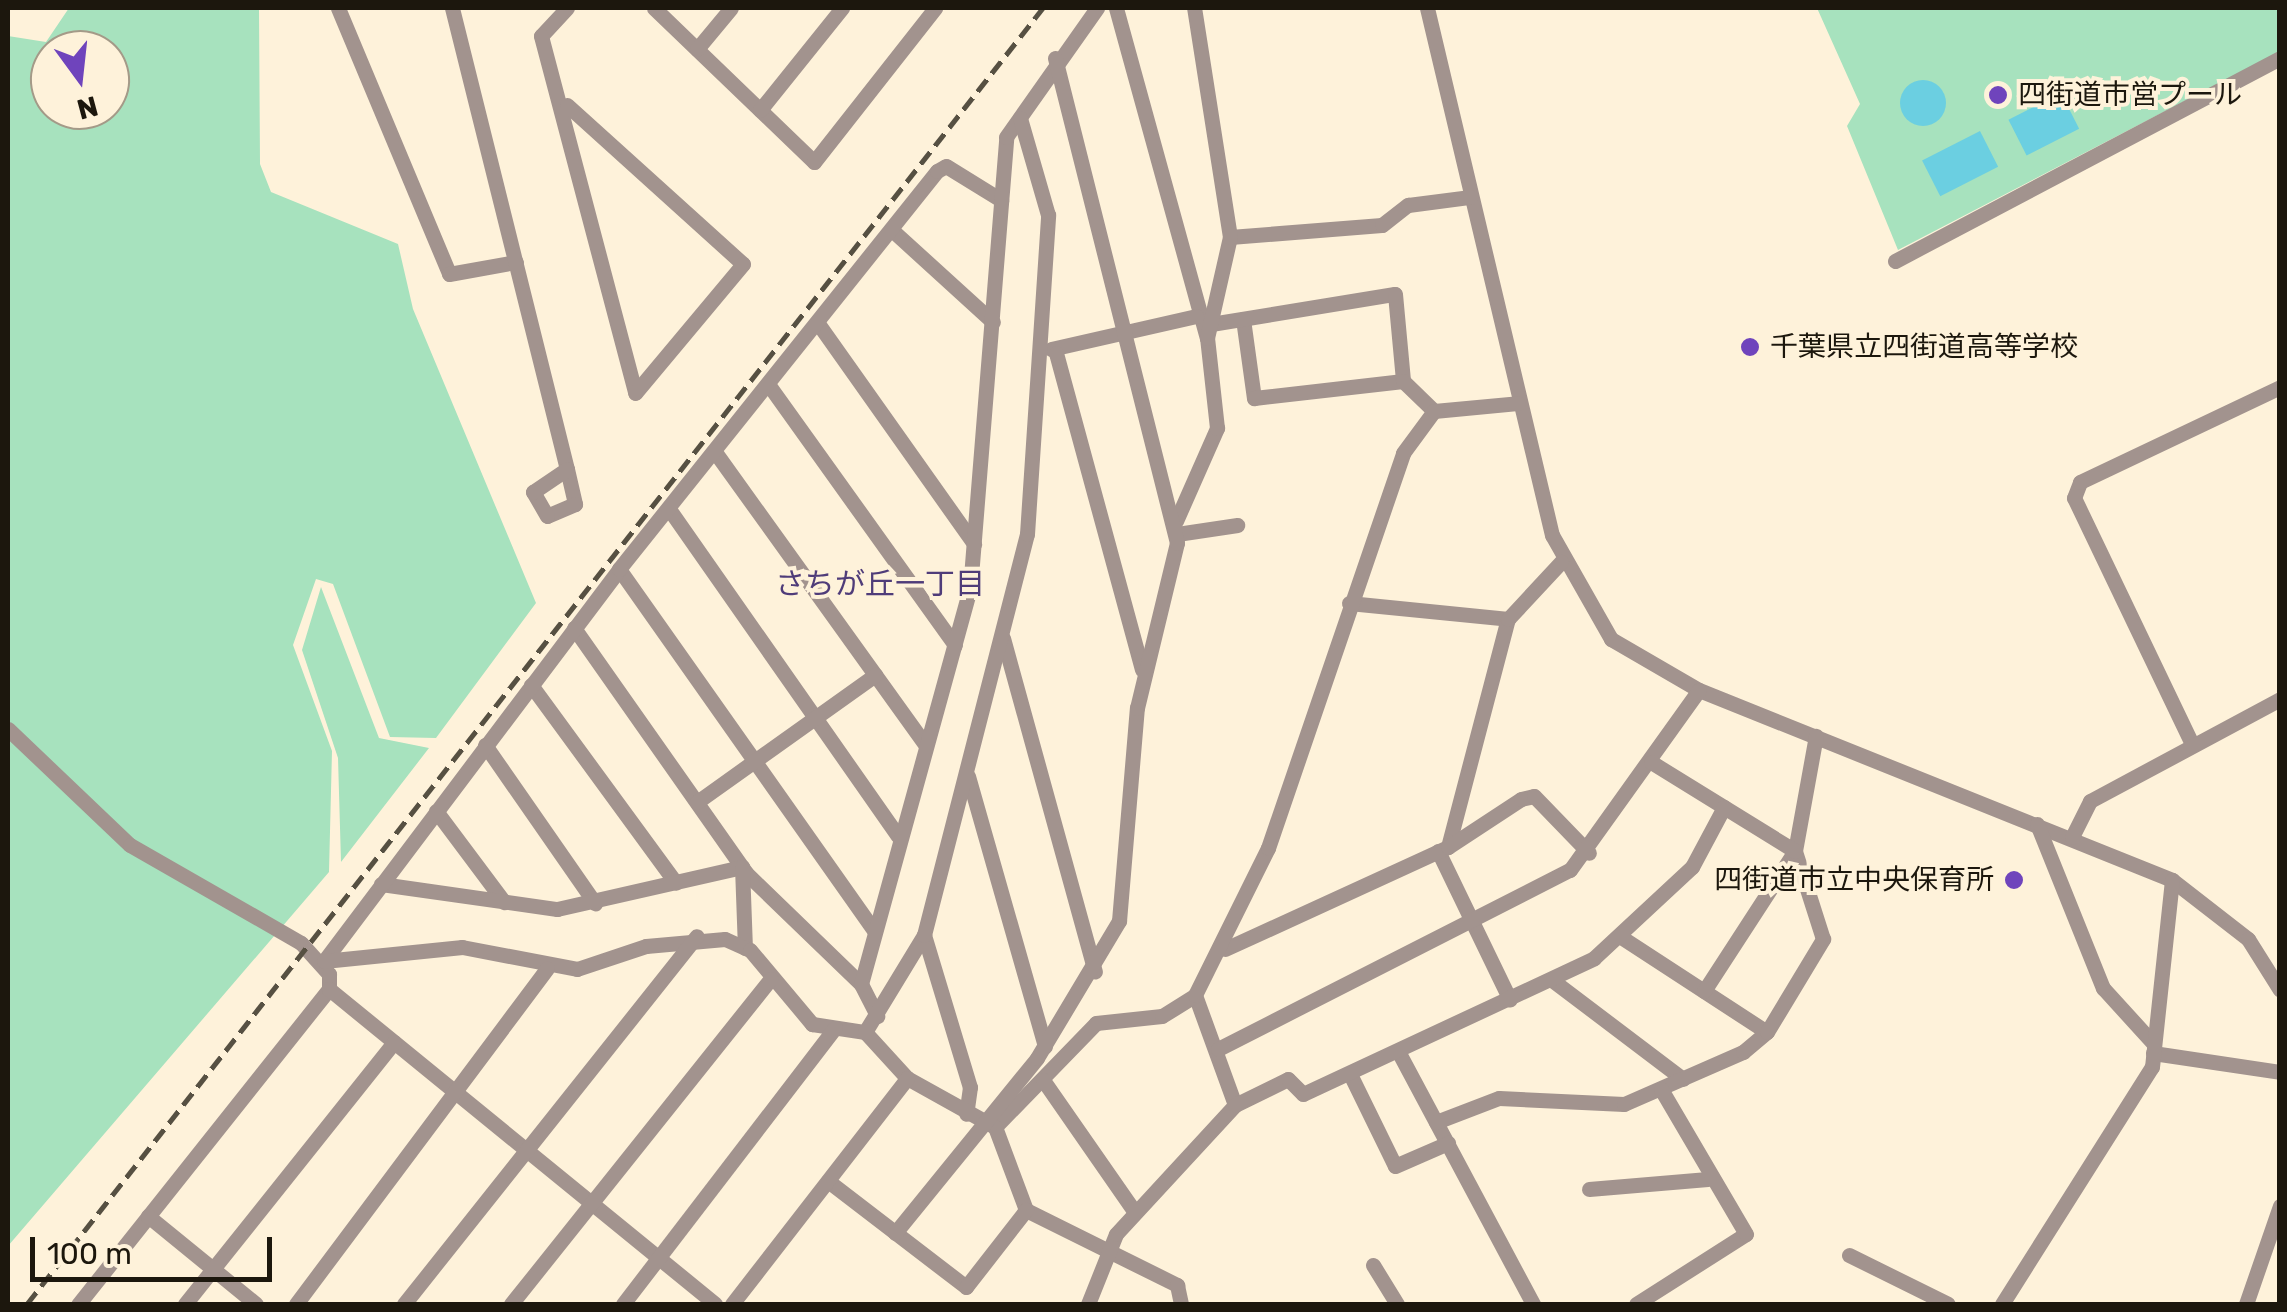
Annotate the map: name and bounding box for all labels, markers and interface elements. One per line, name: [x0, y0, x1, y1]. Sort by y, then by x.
north arrow: [30, 30, 130, 130]
place label: 四街道市営プール: [2018, 78, 2242, 112]
marker: 四街道市営プール: [1987, 84, 2009, 106]
text: N: [73, 89, 101, 126]
place label: 千葉県立四街道高等学校: [1770, 330, 2078, 364]
marker: 千葉県立四街道高等学校: [1739, 336, 1761, 358]
district label: さちが丘一丁目: [775, 566, 985, 602]
place label: 四街道市立中央保育所: [1714, 863, 1994, 897]
marker: 四街道市立中央保育所: [2003, 869, 2025, 891]
scale bar: [35, 1217, 278, 1279]
text: 100 m: [47, 1236, 132, 1272]

